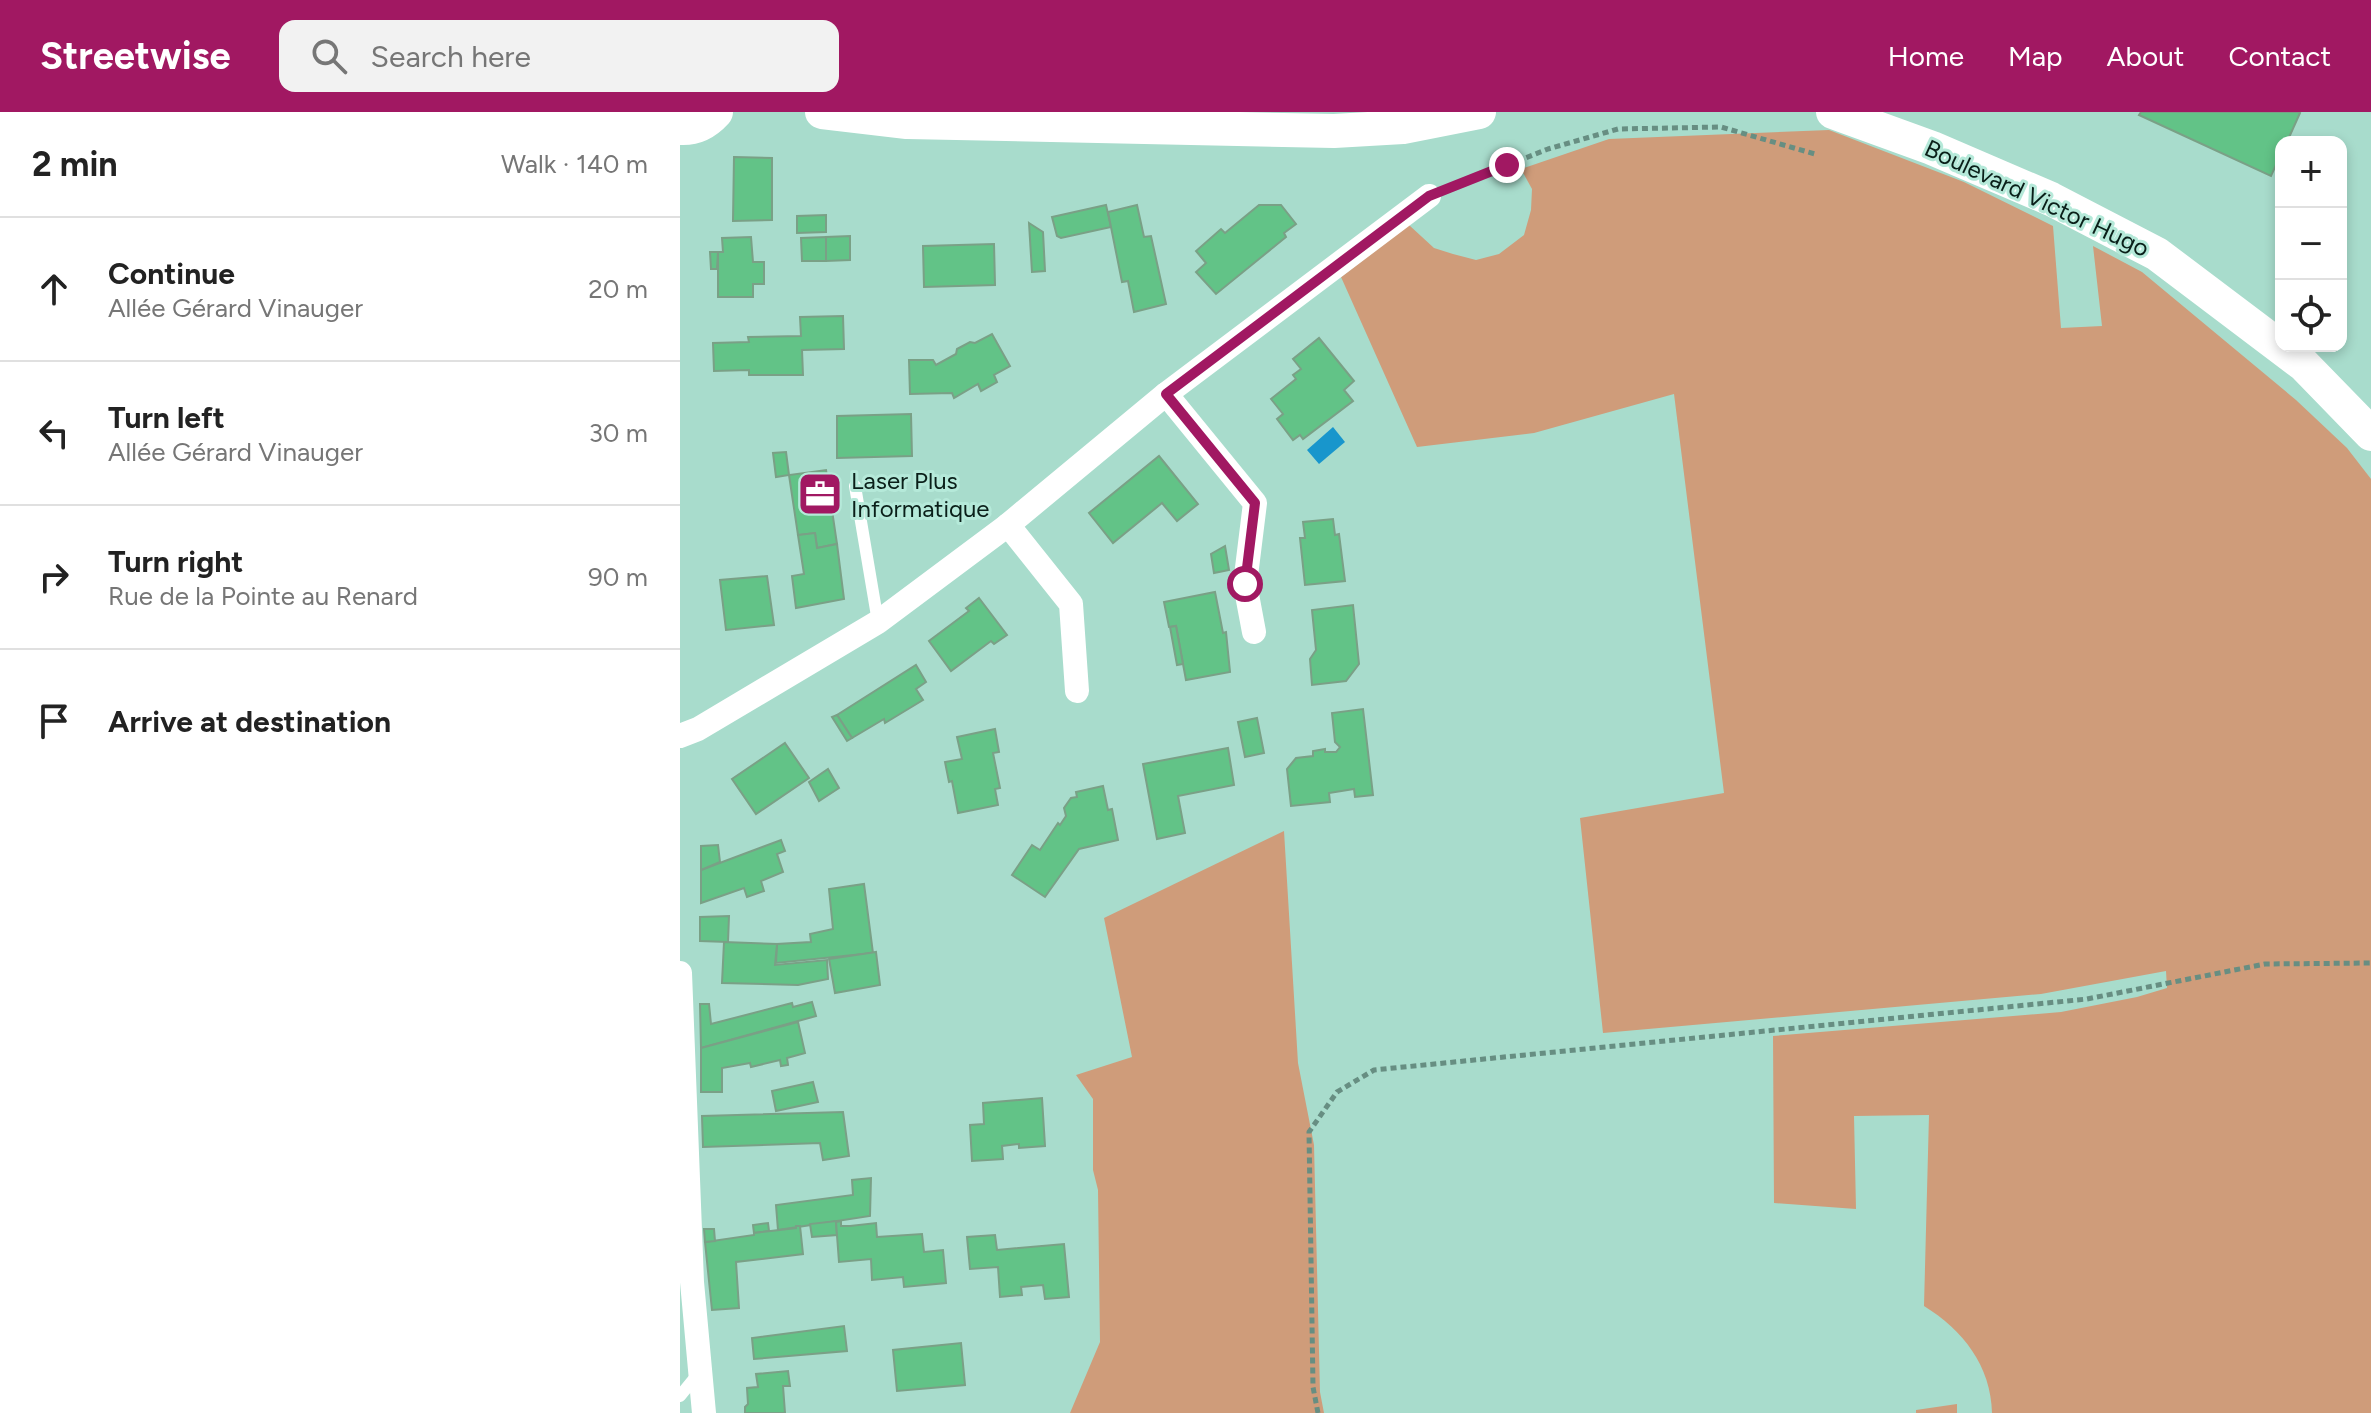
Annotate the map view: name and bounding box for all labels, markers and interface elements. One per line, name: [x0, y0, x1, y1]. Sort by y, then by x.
search box: [279, 20, 839, 92]
text: Streetwise: [40, 33, 231, 79]
icon: search: [307, 34, 351, 78]
text: Search here: [371, 38, 531, 75]
text: Home: [1888, 39, 1964, 73]
text: Map: [2008, 39, 2063, 73]
text: About: [2107, 39, 2184, 73]
text: Contact: [2228, 39, 2331, 73]
street label: Boulevard Victor Hugo: [1920, 133, 2154, 263]
map controls: [2275, 136, 2347, 352]
button: +: [2275, 136, 2347, 208]
text: 2 min: [32, 144, 118, 185]
route end: [1489, 147, 1525, 183]
text: Walk · 140 m: [501, 148, 648, 180]
button: −: [2275, 208, 2347, 280]
text: Continue: [108, 255, 235, 292]
icon: ahead: [32, 267, 76, 311]
text: 20 m: [588, 273, 648, 305]
button: locate: [2275, 280, 2347, 352]
text: Allée Gérard Vinauger: [108, 292, 363, 324]
text: Turn left: [108, 399, 225, 436]
icon: left: [32, 411, 76, 455]
text: 30 m: [589, 417, 648, 449]
text: Allée Gérard Vinauger: [108, 436, 363, 468]
place label: Laser Plus Informatique: [851, 466, 989, 523]
office icon: Laser Plus Informatique: [796, 470, 844, 518]
text: Turn right: [108, 543, 243, 580]
icon: right: [32, 555, 76, 599]
text: 90 m: [588, 561, 648, 593]
route start: [1227, 566, 1263, 602]
text: Rue de la Pointe au Renard: [108, 580, 418, 612]
icon: arrive: [32, 699, 76, 743]
text: Arrive at destination: [108, 703, 391, 740]

